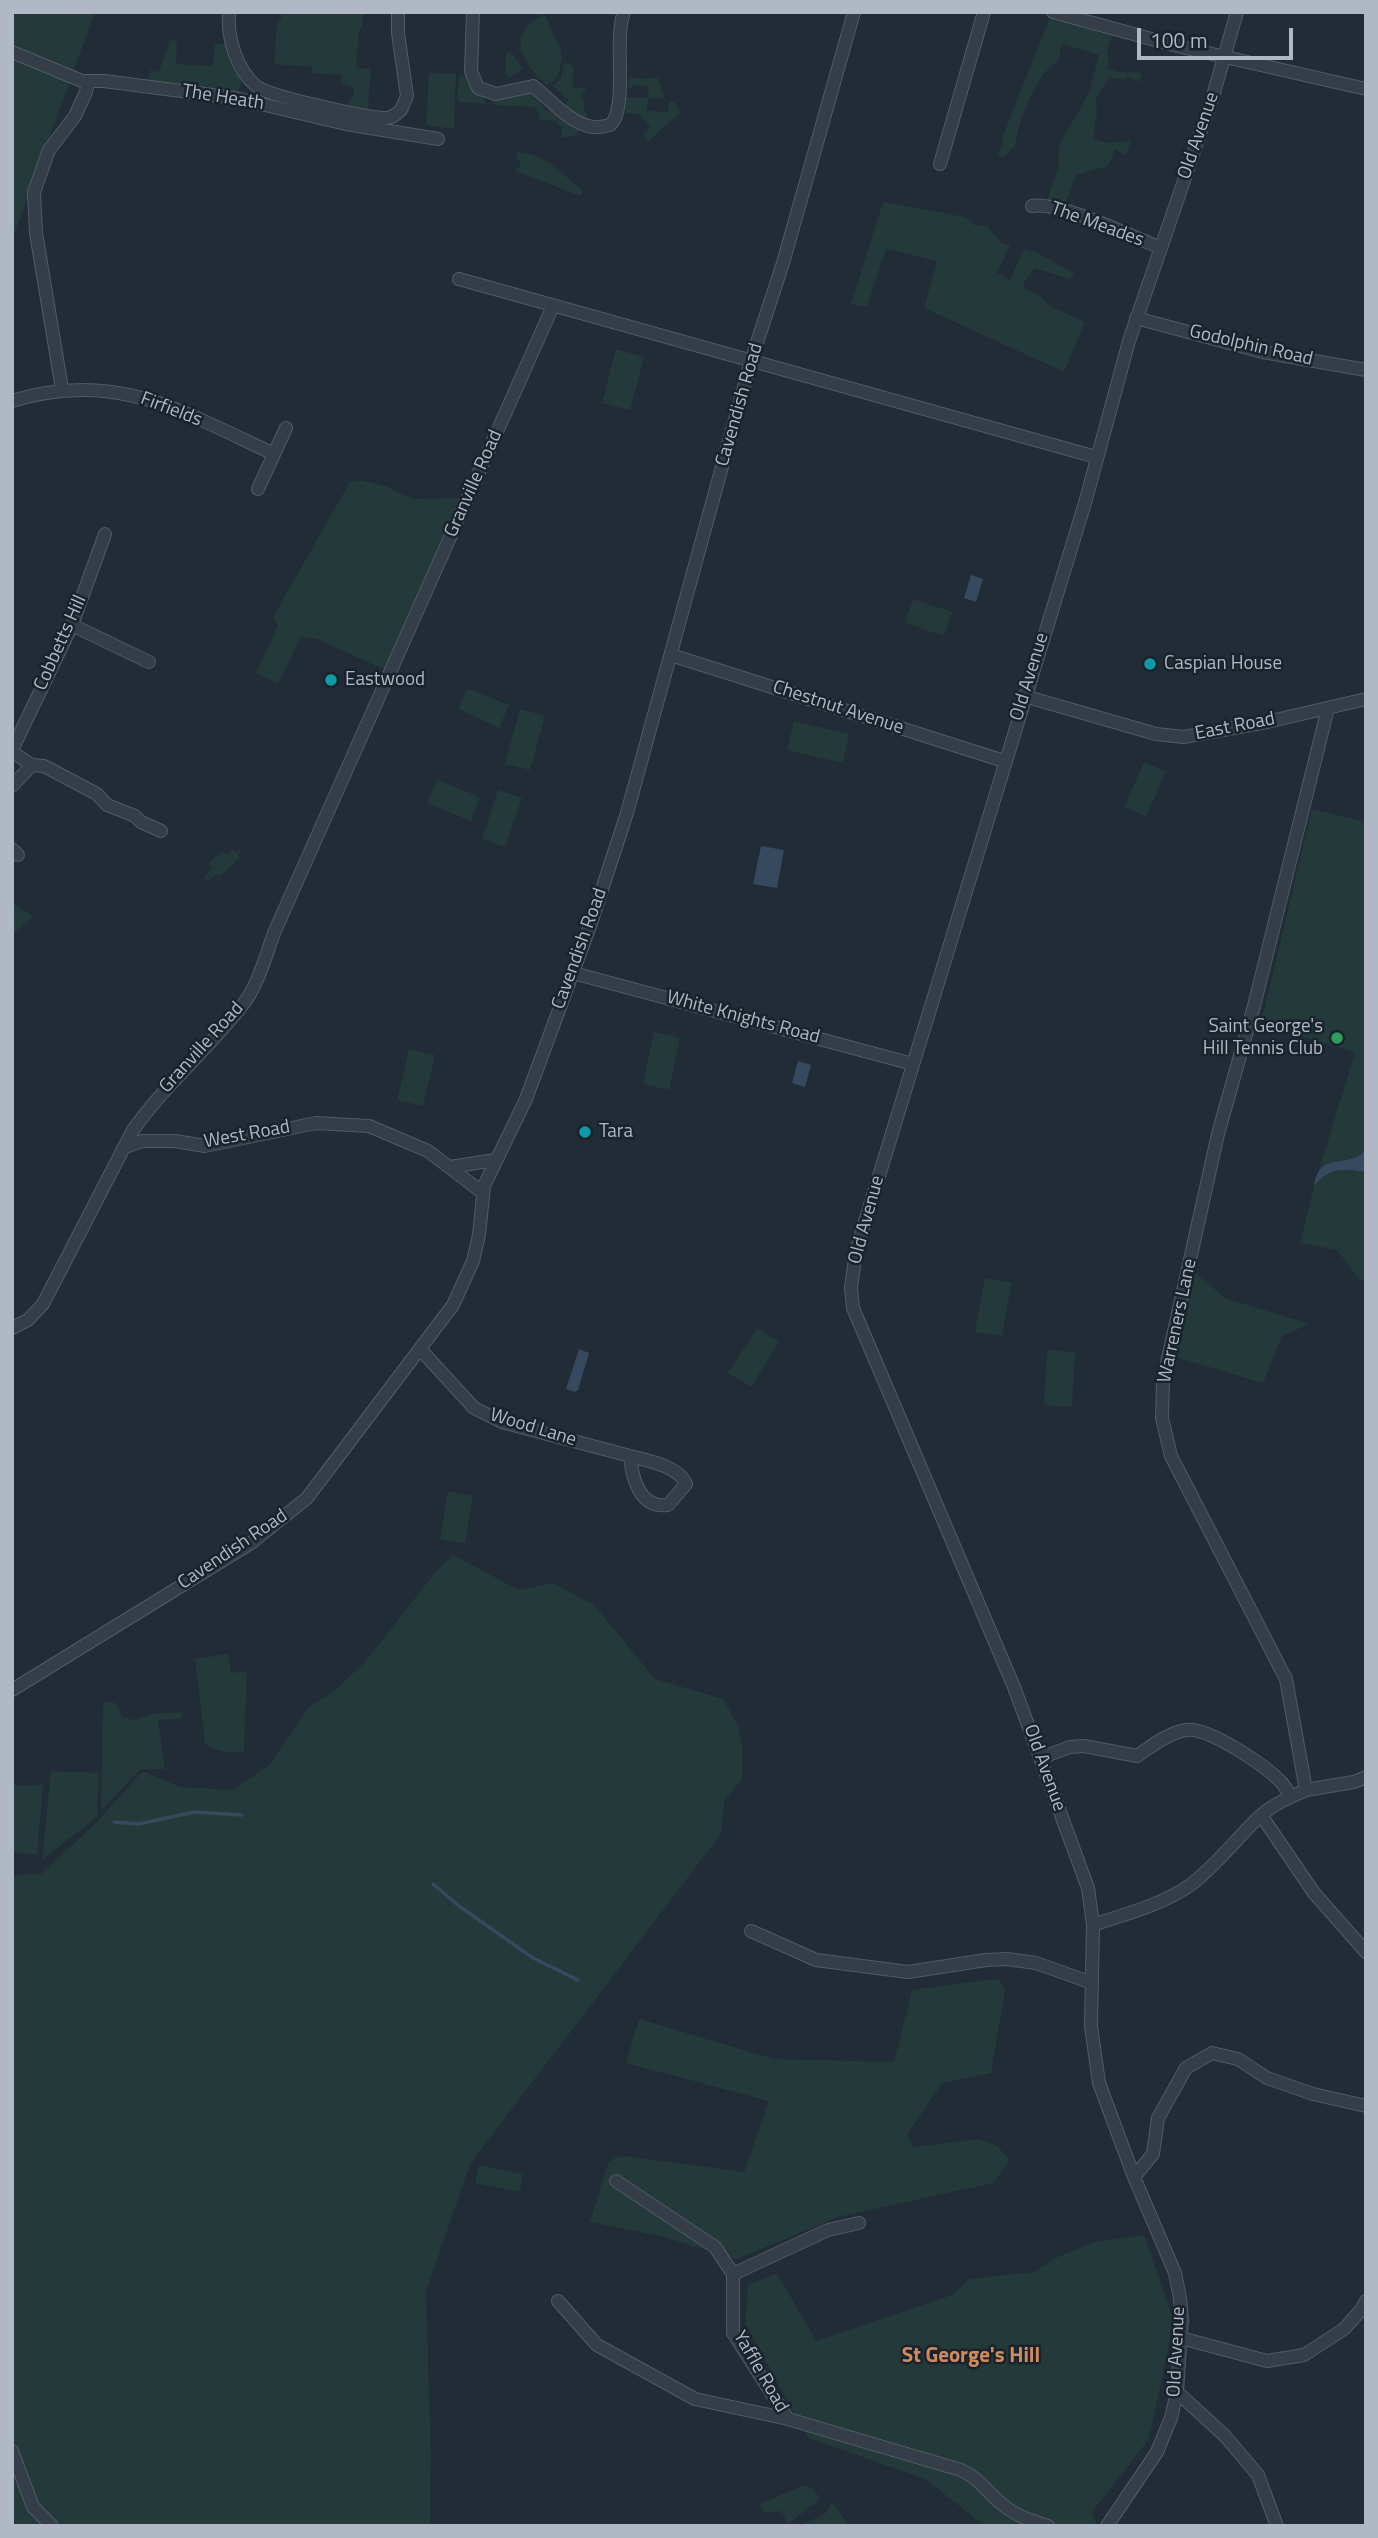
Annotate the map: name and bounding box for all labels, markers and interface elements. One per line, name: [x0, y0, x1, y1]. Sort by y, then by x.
scale bar: [1140, 14, 1296, 58]
text: 100 m: [1150, 24, 1207, 56]
street label: The Heath: [180, 80, 266, 116]
street label: Old Avenue: [1173, 89, 1225, 183]
street label: The Meades: [1047, 198, 1147, 252]
street label: Godolphin Road: [1187, 321, 1315, 371]
street label: Cavendish Road: [712, 341, 768, 469]
street label: Firfields: [137, 388, 205, 432]
street label: Granville Road: [440, 427, 508, 541]
street label: Cobbetts Hill: [30, 592, 92, 694]
street label: Old Avenue: [1006, 630, 1054, 724]
place label: Caspian House: [1164, 653, 1282, 675]
marker: Caspian House: [1142, 656, 1158, 672]
place label: Eastwood: [345, 669, 425, 691]
marker: Eastwood: [323, 672, 339, 688]
street label: Chestnut Avenue: [770, 676, 906, 740]
street label: East Road: [1193, 708, 1277, 746]
street label: Cavendish Road: [548, 885, 612, 1013]
street label: White Knights Road: [664, 987, 822, 1049]
street label: Granville Road: [155, 998, 249, 1098]
place label: Saint George's Hill Tennis Club: [1203, 1016, 1323, 1060]
marker: Saint George's Hill Tennis Club: [1329, 1030, 1345, 1046]
street label: West Road: [202, 1116, 292, 1154]
place label: Tara: [599, 1121, 633, 1143]
marker: Tara: [577, 1124, 593, 1140]
street label: Old Avenue: [844, 1173, 890, 1267]
street label: Warreners Lane: [1154, 1257, 1202, 1385]
street label: Wood Lane: [487, 1404, 579, 1452]
street label: Cavendish Road: [174, 1505, 292, 1595]
street label: Old Avenue: [1018, 1722, 1070, 1814]
street label: Old Avenue: [1163, 2306, 1191, 2398]
street label: Yaffle Road: [728, 2327, 792, 2417]
district label: St George's Hill: [902, 2344, 1040, 2370]

